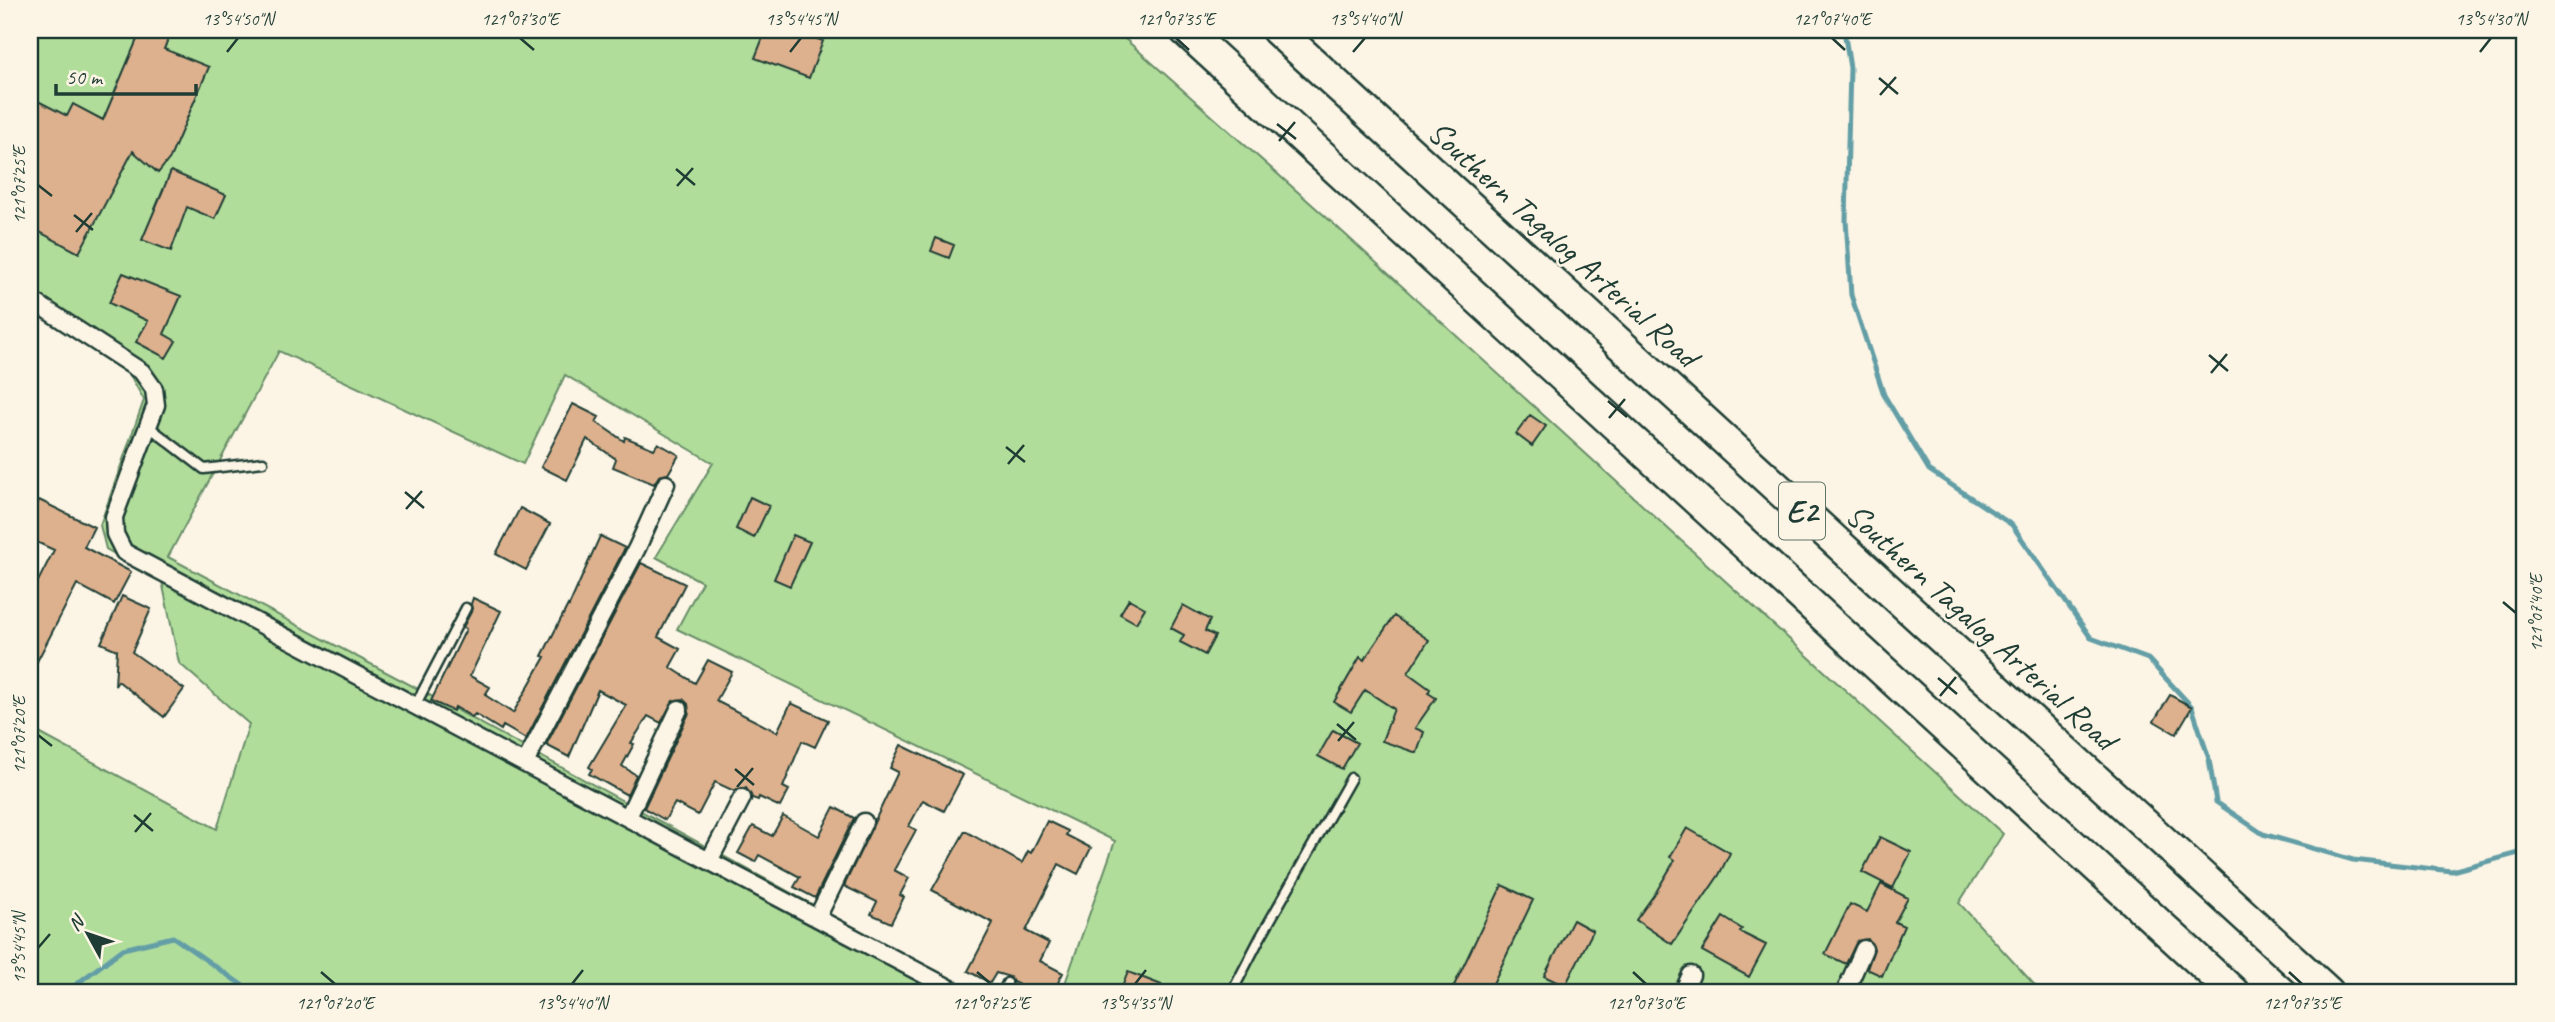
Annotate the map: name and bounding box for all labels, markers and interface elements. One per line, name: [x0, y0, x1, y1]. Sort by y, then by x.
text: 13°54'50"N: [203, 8, 277, 30]
text: 121°07'30"E: [481, 8, 561, 30]
text: 13°54'45"N: [766, 8, 840, 30]
text: 121°07'35"E: [1137, 8, 1217, 30]
text: 13°54'40"N: [1330, 8, 1404, 30]
text: 121°07'40"E: [1793, 8, 1873, 30]
text: 13°54'30"N: [2456, 8, 2530, 30]
scale bar: [56, 52, 196, 96]
text: 50 m: [66, 64, 104, 90]
street label: Southern Tagalog Arterial Road: [1419, 111, 1711, 380]
text: 121°07'25"E: [8, 144, 30, 224]
road number: E2: [1779, 482, 1825, 540]
street label: Southern Tagalog Arterial Road: [1837, 494, 2129, 763]
text: 121°07'40"E: [2525, 572, 2547, 652]
text: 121°07'20"E: [8, 694, 30, 774]
north arrow: [52, 900, 122, 970]
text: 13°54'45"N: [8, 909, 30, 983]
text: N: [63, 909, 91, 936]
text: 121°07'20"E: [296, 992, 376, 1014]
text: 13°54'40"N: [537, 992, 611, 1014]
text: 121°07'25"E: [952, 992, 1032, 1014]
text: 13°54'35"N: [1100, 992, 1174, 1014]
text: 121°07'30"E: [1607, 992, 1687, 1014]
text: 121°07'35"E: [2263, 992, 2343, 1014]

